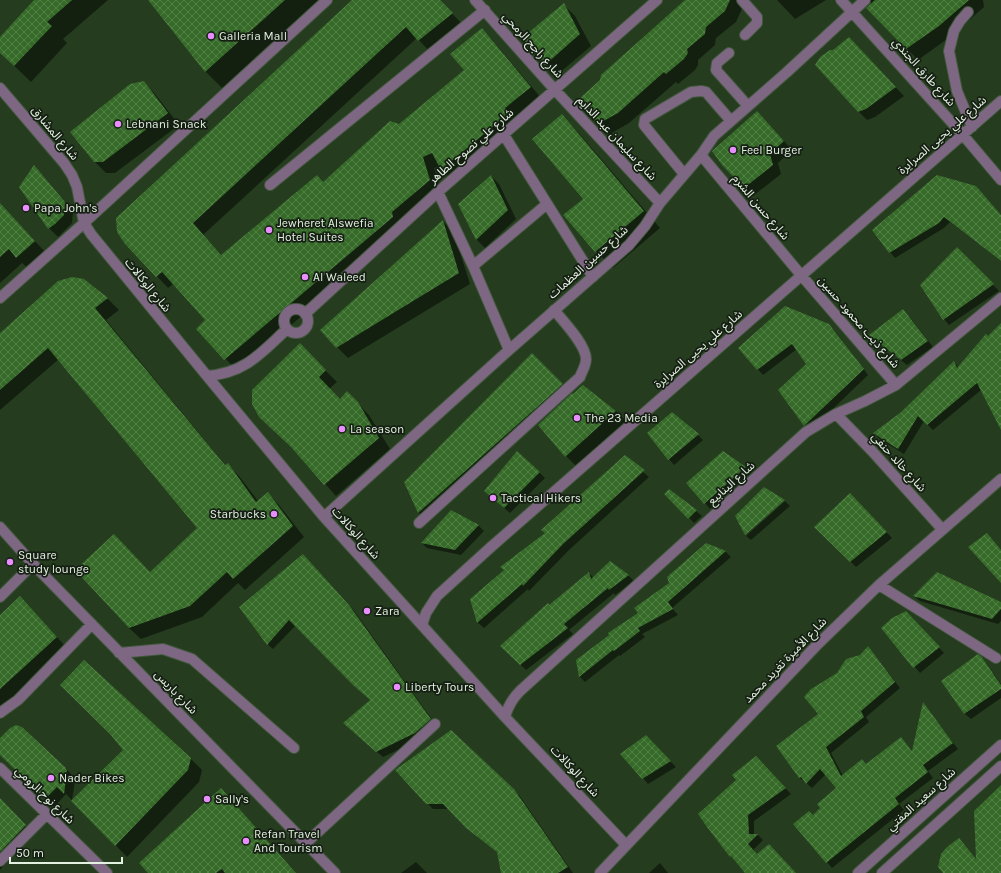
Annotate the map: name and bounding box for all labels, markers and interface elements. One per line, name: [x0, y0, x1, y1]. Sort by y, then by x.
street label: شارع راجح الرمحي: [498, 9, 566, 83]
place label: Galleria Mall: [219, 29, 287, 43]
marker: Galleria Mall: [206, 31, 216, 41]
street label: شارع طارق الجندي: [888, 35, 958, 111]
street label: شارع سليمان عبد الدايم: [573, 93, 660, 184]
street label: شارع علي يحيى الصرايرة: [895, 93, 991, 179]
street label: شارع المشارق: [27, 103, 82, 164]
street label: شارع علي نصوح الطاهر: [425, 105, 518, 189]
place label: Lebnani Snack: [126, 117, 207, 131]
marker: Lebnani Snack: [113, 119, 123, 129]
place label: Feel Burger: [741, 143, 802, 157]
marker: Feel Burger: [728, 145, 738, 155]
street label: شارع حسن الشرم: [728, 171, 793, 244]
place label: Papa John's: [34, 201, 98, 215]
marker: Papa John's: [21, 203, 31, 213]
place label: Jewheret Alswefia Hotel Suites: [277, 216, 374, 244]
street label: شارع حسين العظمات: [545, 222, 632, 303]
marker: Jewheret Alswefia Hotel Suites: [264, 225, 274, 235]
street label: شارع الوكالات: [120, 255, 174, 316]
place label: Al Waleed: [313, 270, 366, 284]
marker: Al Waleed: [300, 272, 310, 282]
street label: شارع ذيب محمود حسين: [814, 273, 903, 372]
street label: شارع علي يحيى الصرايرة: [651, 307, 747, 393]
place label: The 23 Media: [585, 411, 658, 425]
marker: The 23 Media: [572, 413, 582, 423]
place label: La season: [350, 422, 404, 436]
marker: La season: [337, 424, 347, 434]
street label: شارع خالد حنفي: [867, 429, 929, 496]
street label: شارع الينابيع: [705, 458, 759, 509]
place label: Tactical Hikers: [501, 491, 581, 505]
marker: Tactical Hikers: [488, 493, 498, 503]
street label: شارع الوكالات: [327, 504, 383, 563]
place label: Starbucks: [210, 507, 266, 521]
marker: Starbucks: [269, 509, 279, 519]
place label: Square study lounge: [18, 548, 89, 576]
marker: Square study lounge: [5, 557, 15, 567]
place label: Zara: [375, 604, 400, 618]
marker: Zara: [362, 606, 372, 616]
street label: شارع الأميرة تغريد محمد: [741, 614, 831, 707]
street label: شارع باريس: [150, 667, 200, 718]
place label: Liberty Tours: [405, 680, 474, 694]
marker: Liberty Tours: [392, 682, 402, 692]
street label: شارع الوكالات: [546, 742, 602, 801]
street label: شارع نوح الرومي: [11, 763, 78, 829]
street label: شارع سعيد المفتي: [884, 764, 960, 836]
place label: Nader Bikes: [59, 771, 125, 785]
marker: Nader Bikes: [46, 773, 56, 783]
place label: Sally's: [215, 792, 249, 806]
marker: Sally's: [202, 794, 212, 804]
place label: Refan Travel And Tourism: [254, 827, 322, 855]
marker: Refan Travel And Tourism: [241, 836, 251, 846]
scale bar: [10, 839, 122, 865]
text: 50 m: [16, 846, 44, 860]

